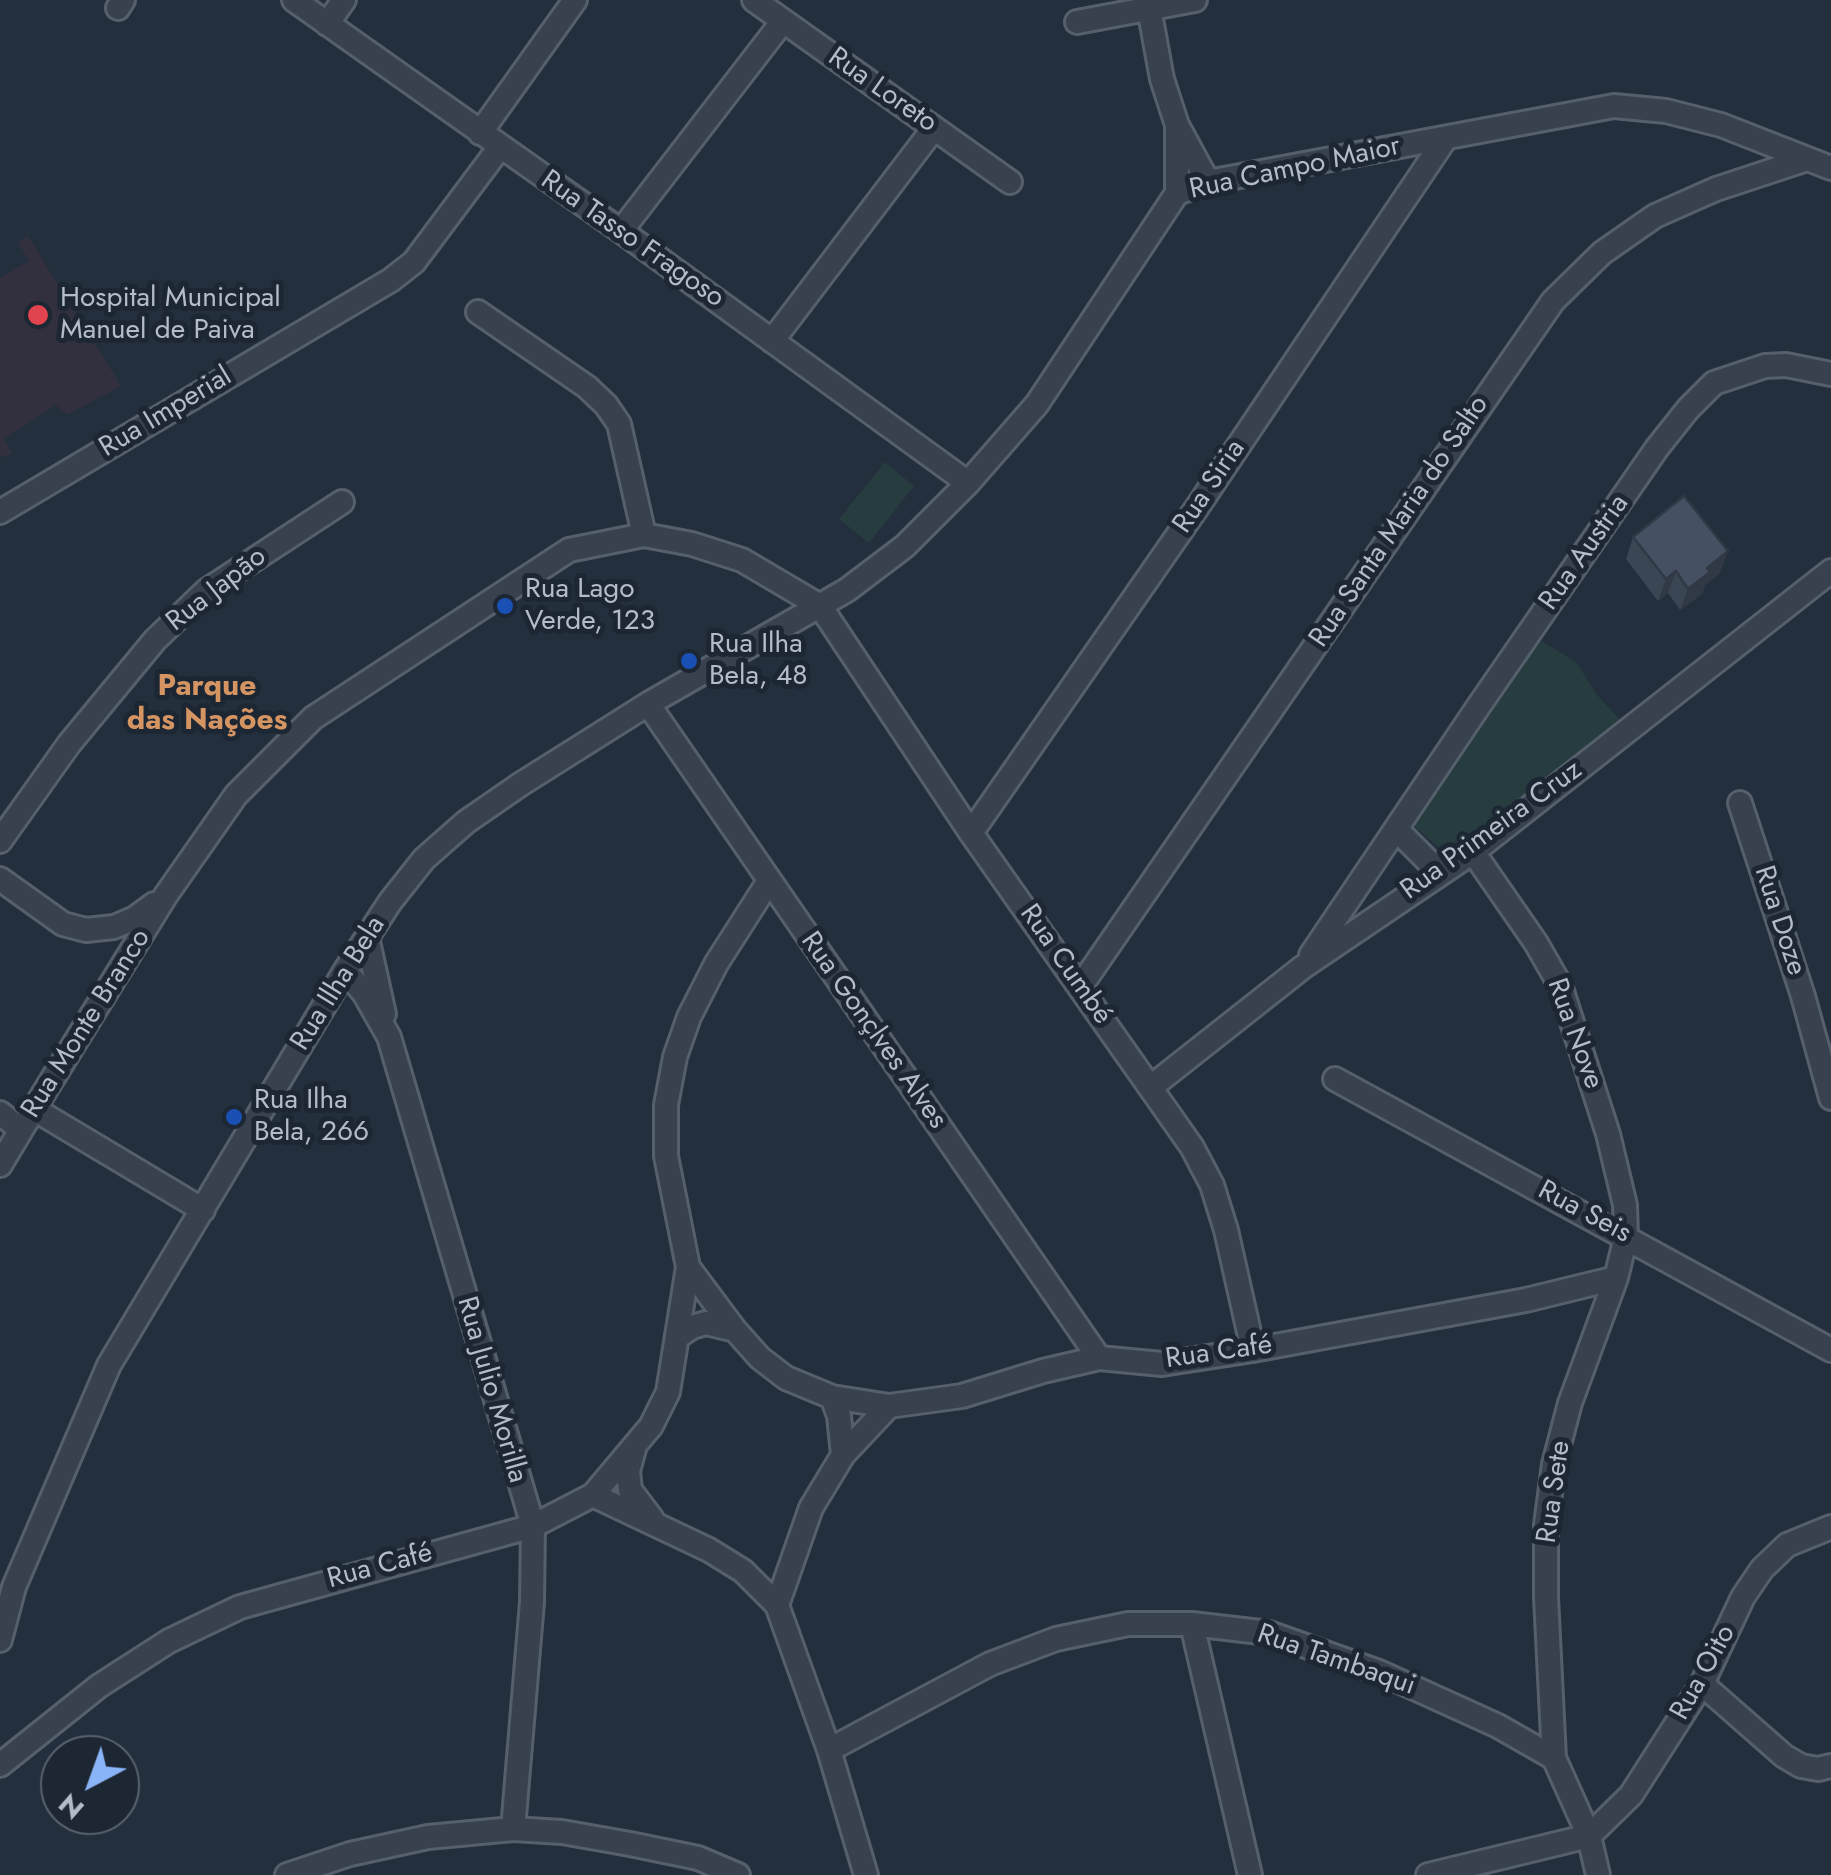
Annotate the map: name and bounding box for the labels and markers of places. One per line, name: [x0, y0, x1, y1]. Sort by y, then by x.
place label: Hospital Municipal Manuel de Paiva: [60, 282, 281, 348]
marker: Hospital Municipal Manuel de Paiva: [25, 302, 51, 328]
place label: Rua Lago Verde, 123: [525, 573, 655, 639]
marker: Rua Lago Verde, 123: [494, 595, 516, 617]
place label: Rua Ilha Bela, 48: [709, 628, 808, 694]
marker: Rua Ilha Bela, 48: [678, 650, 700, 672]
place label: Rua Ilha Bela, 266: [254, 1084, 369, 1150]
marker: Rua Ilha Bela, 266: [223, 1106, 245, 1128]

